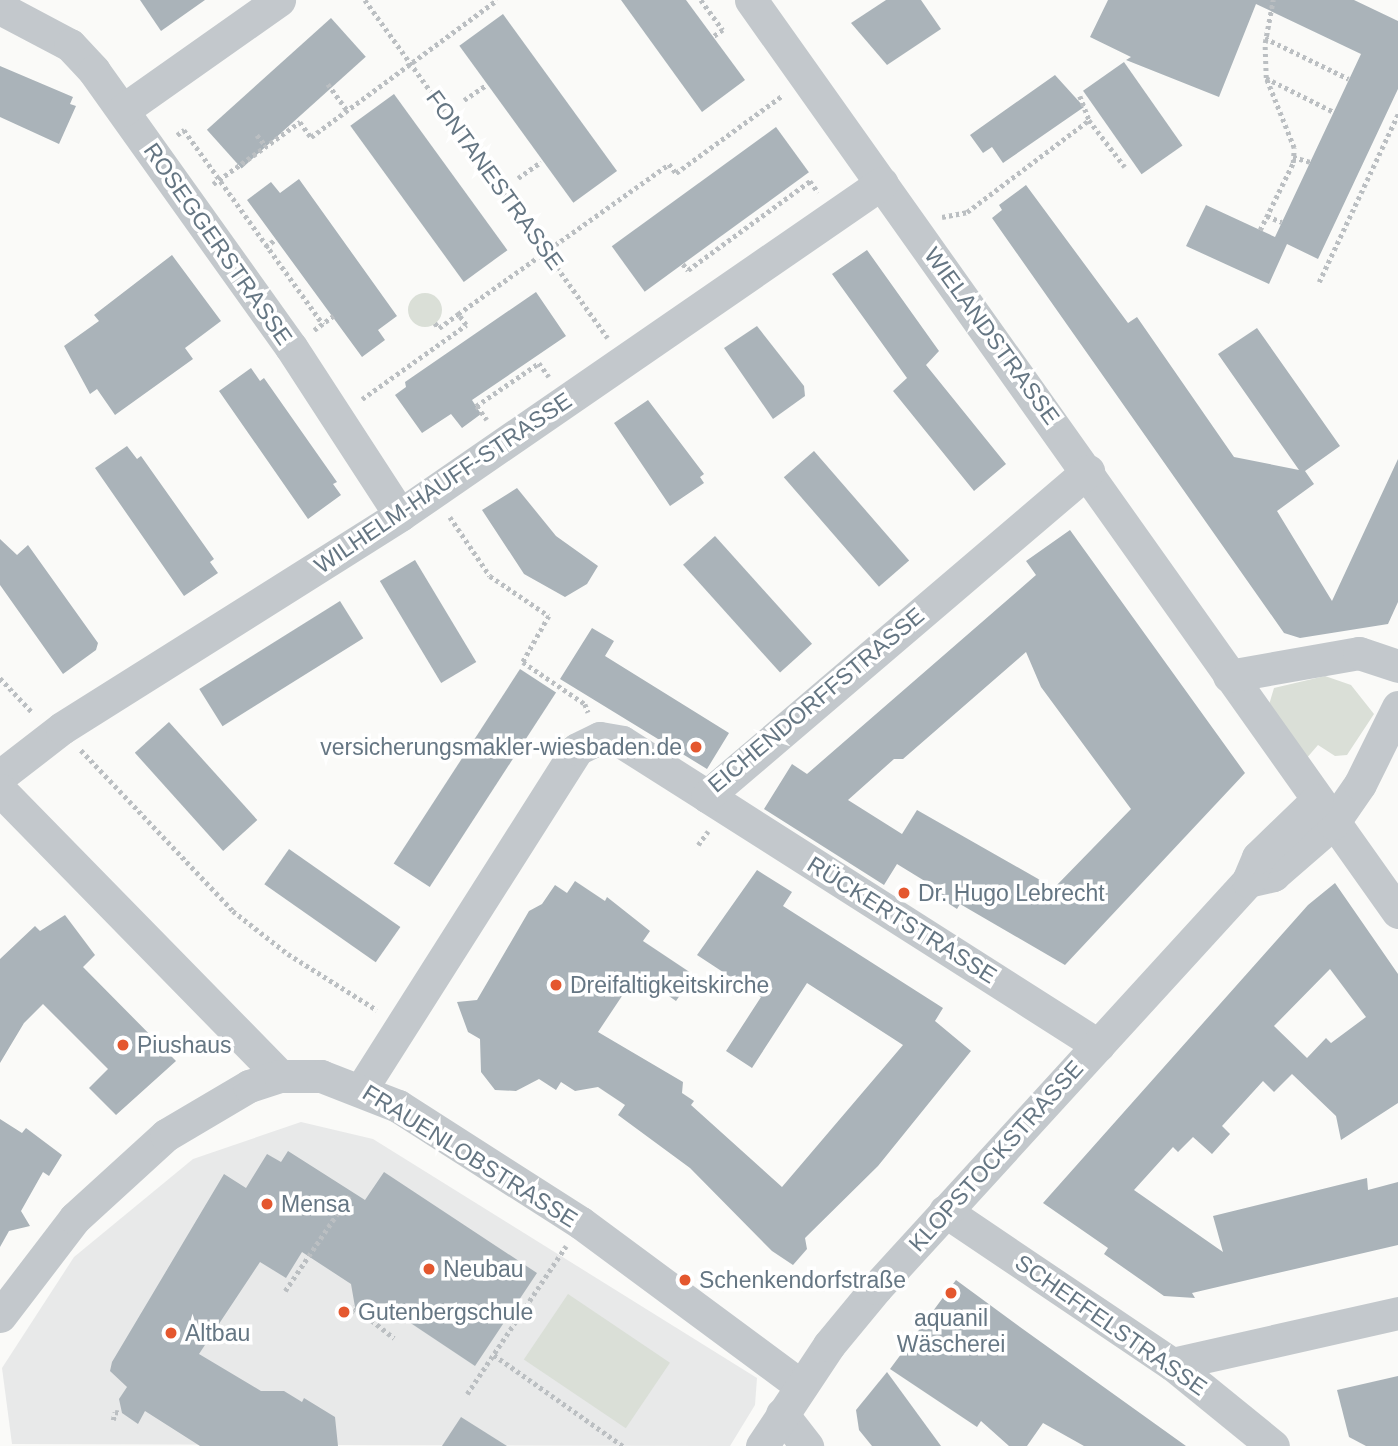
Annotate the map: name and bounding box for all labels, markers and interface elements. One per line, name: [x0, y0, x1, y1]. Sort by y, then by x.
street label: FONTANESTRASSE: [420, 85, 570, 275]
street label: ROSEGGERSTRASSE: [138, 138, 298, 350]
street label: WIELANDSTRASSE: [918, 242, 1066, 430]
street label: WILHELM-HAUFF-STRASSE: [309, 387, 577, 579]
street label: EICHENDORFFSTRASSE: [702, 602, 930, 798]
place label: versicherungsmakler-wiesbaden.de: [320, 733, 682, 761]
marker: versicherungsmakler-wiesbaden.de: [688, 739, 704, 755]
street label: RÜCKERTSTRASSE: [802, 851, 1002, 989]
place label: Dr. Hugo Lebrecht: [918, 879, 1105, 907]
marker: Dr. Hugo Lebrecht: [896, 885, 912, 901]
place label: Dreifaltigkeitskirche: [570, 971, 769, 999]
marker: Dreifaltigkeitskirche: [548, 977, 564, 993]
place label: Piushaus: [137, 1031, 232, 1059]
marker: Piushaus: [115, 1037, 131, 1053]
street label: KLOPSTOCKSTRASSE: [903, 1055, 1089, 1257]
street label: FRAUENLOBSTRASSE: [358, 1079, 582, 1233]
place label: Mensa: [281, 1190, 350, 1218]
marker: Mensa: [259, 1196, 275, 1212]
street label: SCHEFFELSTRASSE: [1010, 1248, 1212, 1402]
place label: Neubau: [443, 1255, 524, 1283]
marker: Neubau: [421, 1261, 437, 1277]
place label: Schenkendorfstraße: [699, 1266, 906, 1294]
marker: Schenkendorfstraße: [677, 1272, 693, 1288]
marker: aquanil Wäscherei: [943, 1285, 959, 1301]
place label: Gutenbergschule: [358, 1298, 533, 1326]
marker: Gutenbergschule: [336, 1304, 352, 1320]
place label: aquanil Wäscherei: [897, 1304, 1005, 1358]
place label: Altbau: [185, 1319, 250, 1347]
marker: Altbau: [163, 1325, 179, 1341]

